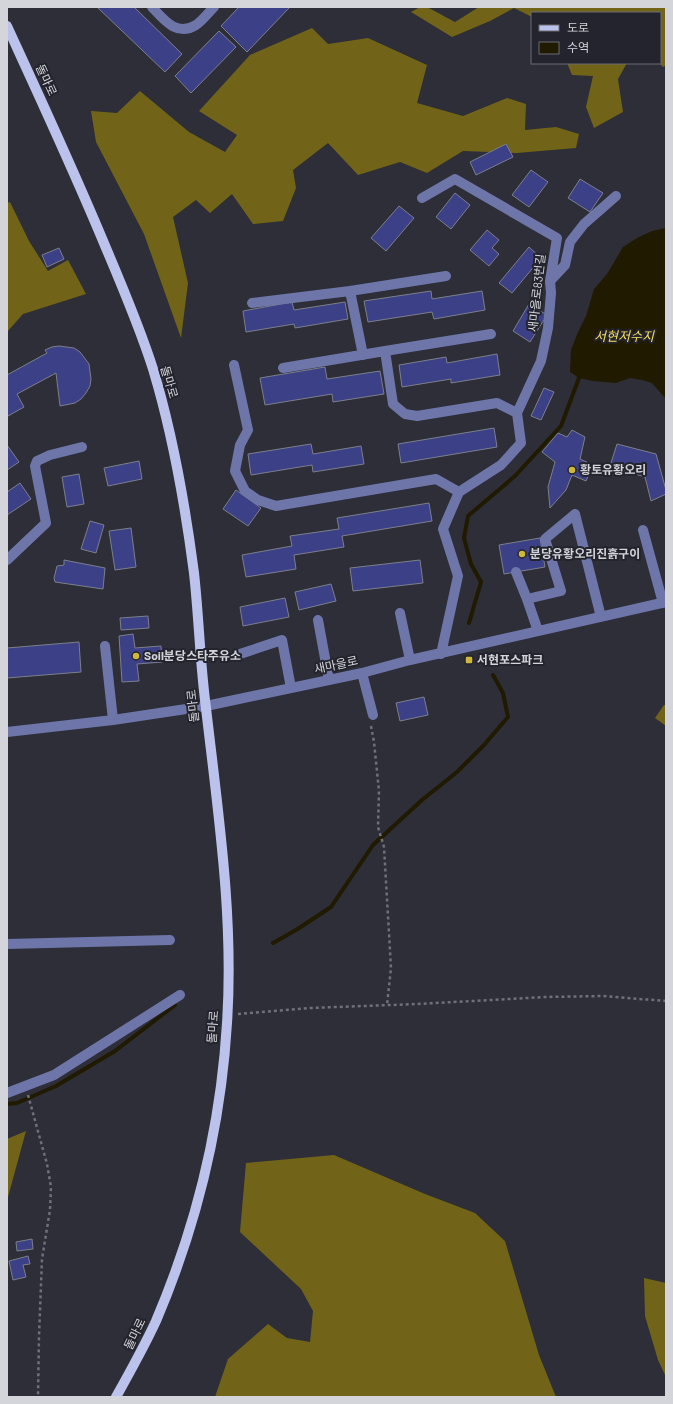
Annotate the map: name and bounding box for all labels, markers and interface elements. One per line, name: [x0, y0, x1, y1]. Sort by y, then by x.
legend: [531, 12, 661, 64]
text: 도로: [567, 20, 589, 34]
text: 수역: [567, 40, 589, 54]
street label: 돌마로: [34, 62, 60, 98]
street label: 새마을로83번길: [525, 253, 547, 333]
water label: 서현저수지: [594, 328, 655, 344]
street label: 돌마로: [159, 364, 181, 400]
place label: 황토유황오리: [580, 462, 646, 476]
marker: 황토유황오리: [567, 465, 577, 475]
place label: 분당유황오리진흙구이: [530, 546, 640, 560]
marker: 분당유황오리진흙구이: [517, 549, 527, 559]
place label: Soil분당스타주유소: [144, 648, 241, 662]
marker: Soil분당스타주유소: [131, 651, 141, 661]
place label: 서현포스파크: [477, 652, 543, 666]
street label: 새마을로: [313, 653, 359, 675]
marker: 서현포스파크: [464, 655, 474, 665]
street label: 돌마로: [183, 689, 201, 723]
street label: 돌마로: [204, 1010, 220, 1044]
street label: 돌마로: [121, 1316, 148, 1352]

